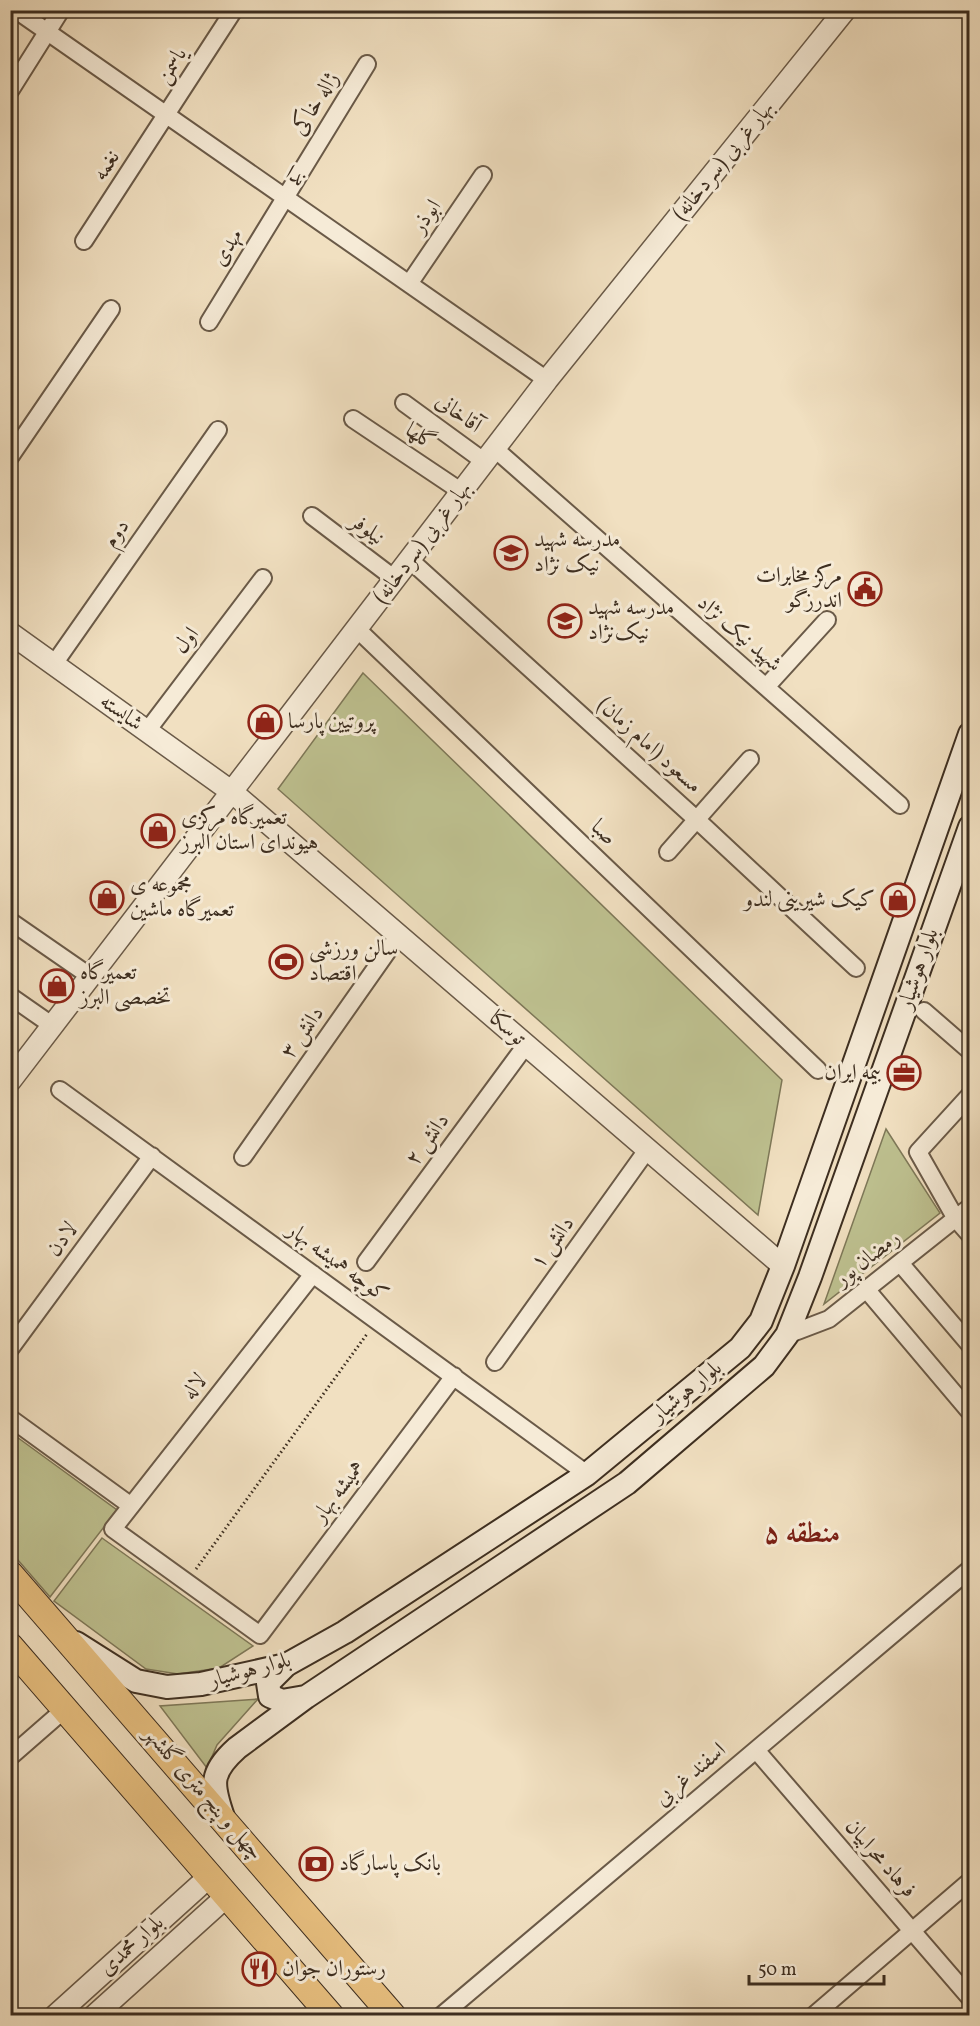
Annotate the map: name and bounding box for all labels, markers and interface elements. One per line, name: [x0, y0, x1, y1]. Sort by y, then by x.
street label: یاسمن: [149, 40, 196, 90]
street label: ژاله خاکی: [284, 66, 348, 142]
street label: بهار غربی (سردخانه): [666, 94, 782, 228]
street label: نغمه: [86, 145, 128, 187]
street label: ندا: [278, 159, 312, 195]
street label: ابوذر: [403, 194, 450, 242]
street label: مهدی: [205, 223, 251, 273]
street label: آقاخانی: [428, 387, 489, 443]
street label: گلها: [399, 416, 441, 458]
street label: بهار غربی (سردخانه): [367, 475, 479, 611]
street label: نیلوفر: [342, 505, 391, 553]
street label: دوم: [96, 513, 140, 556]
place label: مدرسه شهید نیک نژاد: [534, 525, 620, 581]
school or university icon: مدرسه شهید نیک نژاد: [493, 535, 529, 571]
place label: مرکز مخابرات اندرزگو: [756, 561, 842, 617]
public building icon: مرکز مخابرات اندرزگو: [847, 571, 883, 607]
street label: شهید نیک نژاد: [690, 588, 788, 680]
place label: مدرسه شهید نیک‌نژاد: [588, 593, 674, 649]
school or university icon: مدرسه شهید نیک‌نژاد: [547, 603, 583, 639]
street label: اول: [167, 621, 207, 661]
street label: شایسته: [93, 687, 149, 739]
street label: مسعود (امام زمان): [588, 690, 708, 803]
shop icon: پروتیین پارسا: [247, 704, 283, 740]
place label: پروتیین پارسا: [288, 707, 377, 738]
place label: تعمیرگاه مرکزی هیوندای استان البرز: [179, 803, 318, 859]
shop icon: تعمیرگاه مرکزی هیوندای استان البرز: [140, 813, 176, 849]
street label: صبا: [583, 813, 623, 853]
place label: مجموعه ی تعمیرگاه ماشین: [130, 870, 234, 926]
shop icon: مجموعه ی تعمیرگاه ماشین: [89, 880, 125, 916]
shop icon: کیک شیرینی لندو: [880, 882, 916, 918]
place label: کیک شیرینی لندو: [742, 885, 875, 916]
street label: بلوار هوشیار: [890, 924, 947, 1016]
place label: سالن ورزشی اقتصاد: [309, 934, 398, 990]
sports icon: سالن ورزشی اقتصاد: [268, 944, 304, 980]
place label: تعمیرگاه تخصصی البرز: [78, 958, 171, 1014]
shop icon: تعمیرگاه تخصصی البرز: [39, 968, 75, 1004]
street label: دانش ۳: [274, 1000, 332, 1066]
street label: توسکا: [482, 1004, 533, 1054]
office icon: بیمه ایران: [886, 1055, 922, 1091]
place label: بیمه ایران: [824, 1058, 881, 1089]
street label: دانش ۲: [398, 1107, 458, 1173]
street label: دانش ۱: [523, 1210, 583, 1276]
street label: کوچه همیشه بهار: [278, 1214, 394, 1310]
street label: لادن: [40, 1216, 86, 1264]
street label: رمضان پور: [827, 1223, 907, 1296]
street label: بلوار هوشیار: [643, 1354, 729, 1432]
street label: لاله: [175, 1367, 215, 1407]
street label: همیشه بهار: [304, 1454, 373, 1531]
district label: منطقه ۵: [764, 1515, 840, 1554]
street label: بلوار هوشیار: [204, 1645, 295, 1697]
street label: چهل و پنج متری گلشهر: [133, 1719, 270, 1869]
street label: اسفند غربی: [649, 1736, 733, 1814]
street label: فرهاد محرابیان: [837, 1813, 923, 1905]
bank icon: بانک پاسارگاد: [298, 1846, 334, 1882]
place label: بانک پاسارگاد: [339, 1849, 441, 1880]
street label: بلوار محمدی: [93, 1908, 171, 1984]
scale bar: [749, 1948, 884, 1986]
restaurant icon: رستوران جوان: [241, 1951, 277, 1987]
place label: رستوران جوان: [282, 1954, 386, 1985]
text: 50 m: [758, 1958, 797, 1983]

